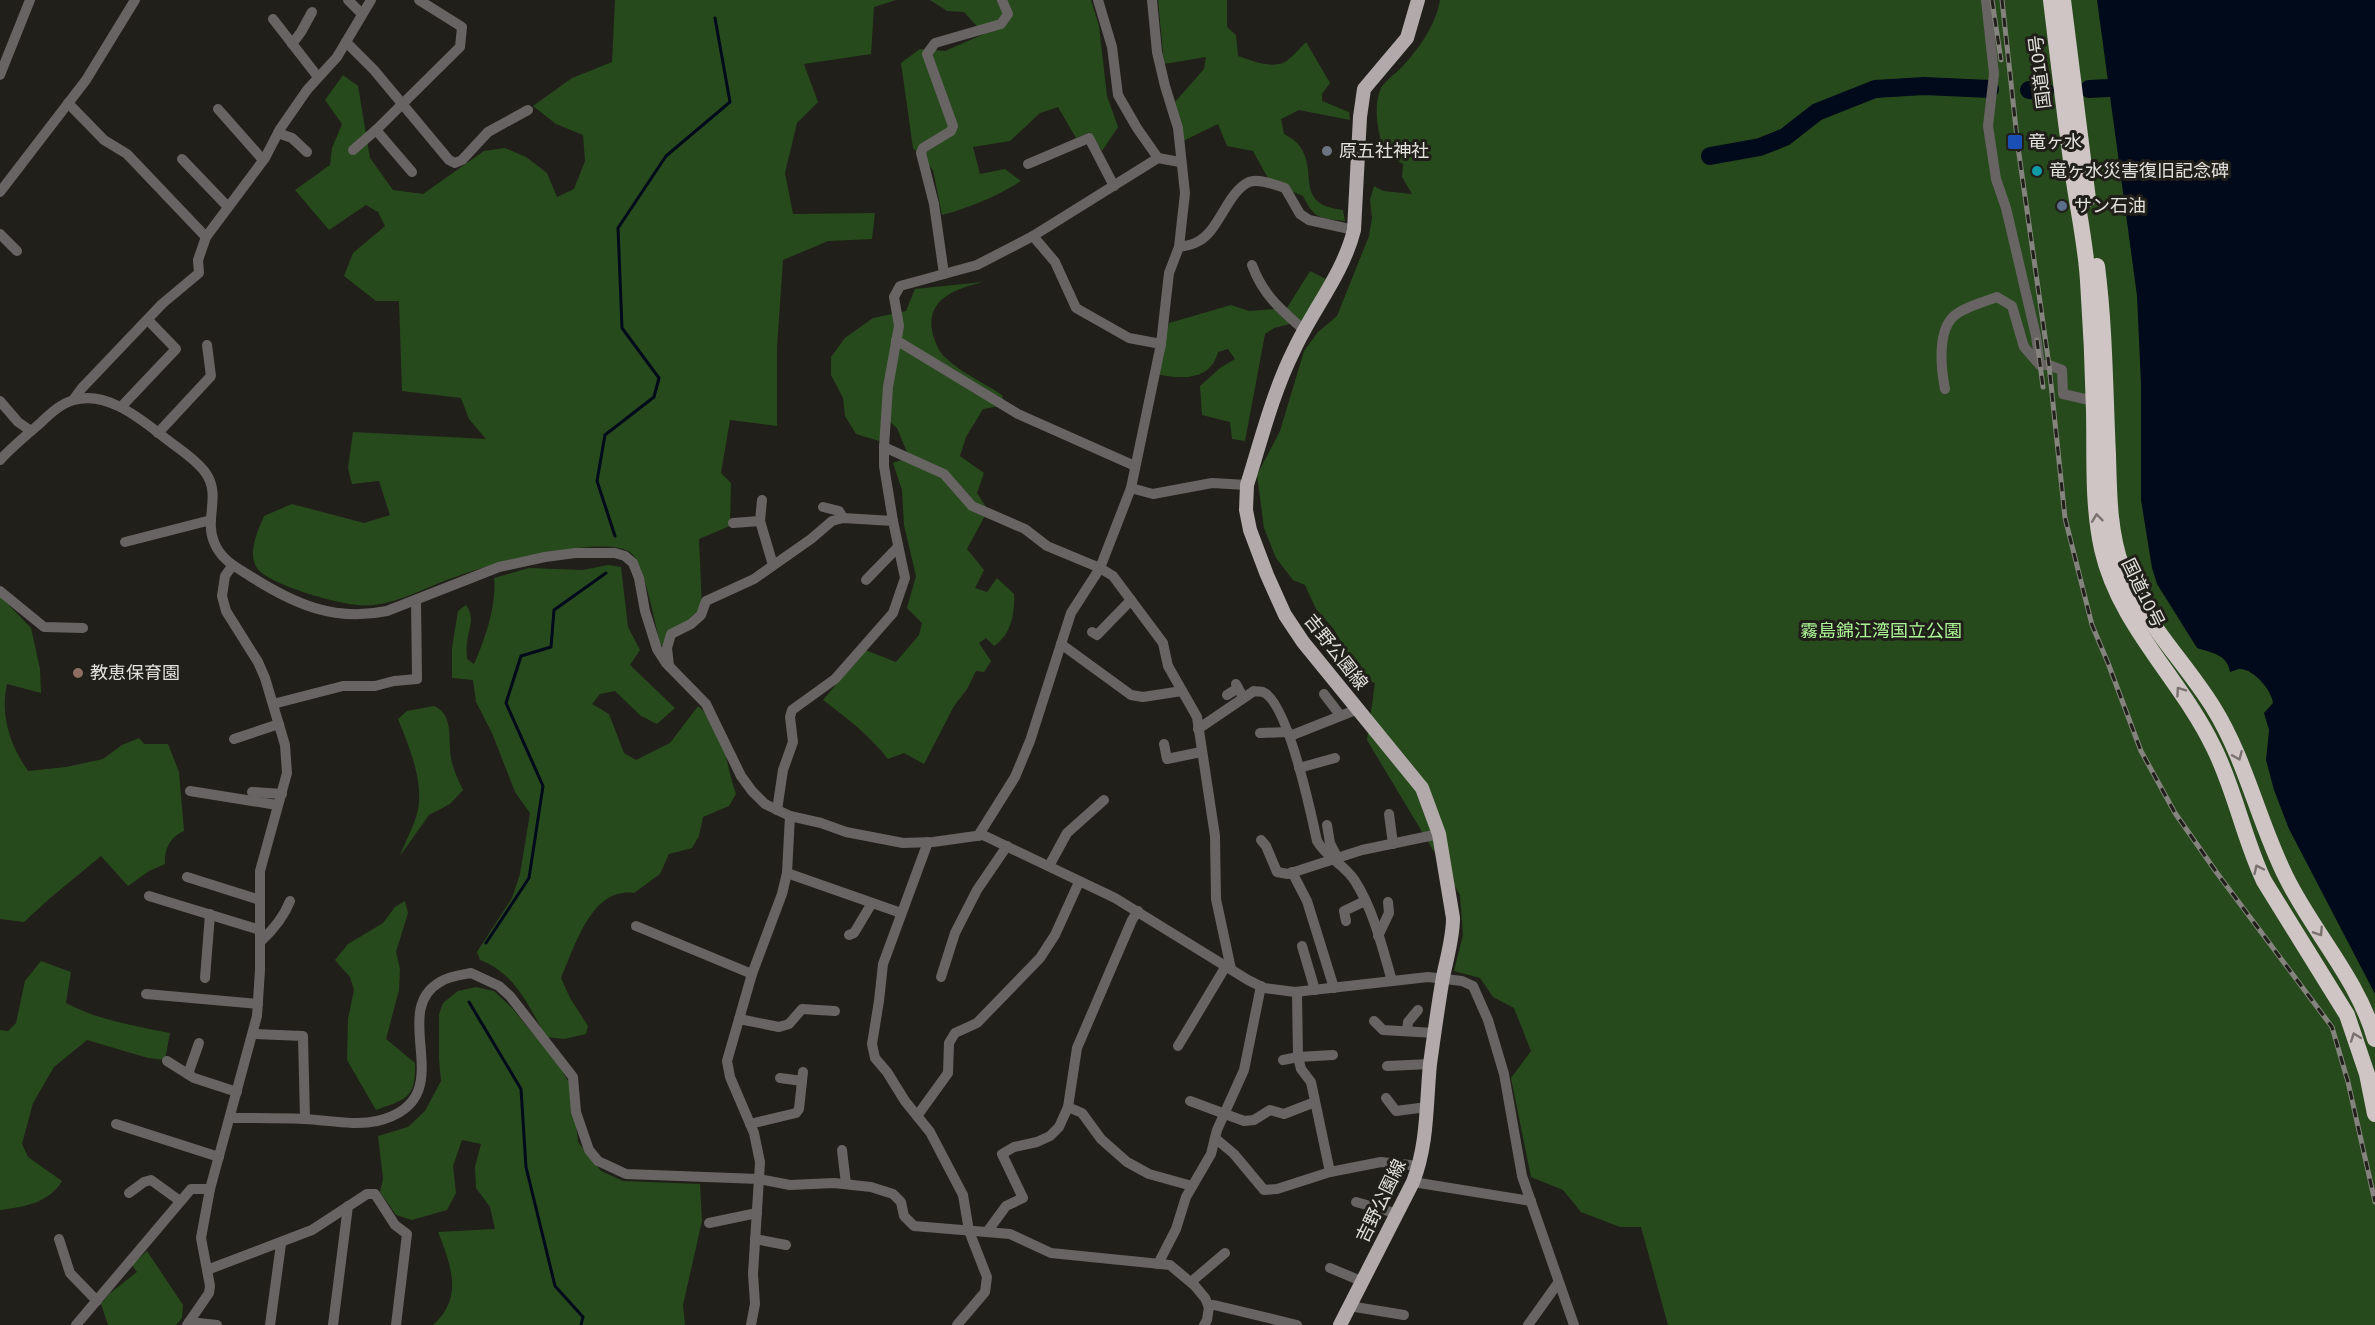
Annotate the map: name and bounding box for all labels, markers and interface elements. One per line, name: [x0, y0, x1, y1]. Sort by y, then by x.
street label: 国道10号: [2026, 34, 2054, 110]
place label: 竜ヶ水: [2028, 132, 2082, 152]
marker: 竜ヶ水: [2006, 133, 2024, 151]
place label: 原五社神社: [1339, 141, 1429, 161]
marker: 原五社神社: [1320, 144, 1334, 158]
place label: 竜ヶ水災害復旧記念碑: [2049, 161, 2229, 181]
marker: 竜ヶ水災害復旧記念碑: [2030, 164, 2044, 178]
place label: サン石油: [2074, 196, 2146, 216]
marker: サン石油: [2055, 199, 2069, 213]
one-way arrow: [2092, 513, 2104, 522]
street label: 国道10号: [2118, 555, 2168, 631]
street label: 吉野公園線: [1300, 610, 1372, 694]
park label: 霧島錦江湾国立公園: [1800, 621, 1962, 641]
place label: 教恵保育園: [90, 663, 180, 683]
marker: 教恵保育園: [71, 666, 85, 680]
one-way arrow: [2176, 687, 2187, 698]
one-way arrow: [2231, 749, 2243, 760]
one-way arrow: [2254, 864, 2266, 875]
one-way arrow: [2311, 926, 2322, 937]
one-way arrow: [2350, 1033, 2363, 1043]
street label: 吉野公園線: [1352, 1156, 1410, 1246]

